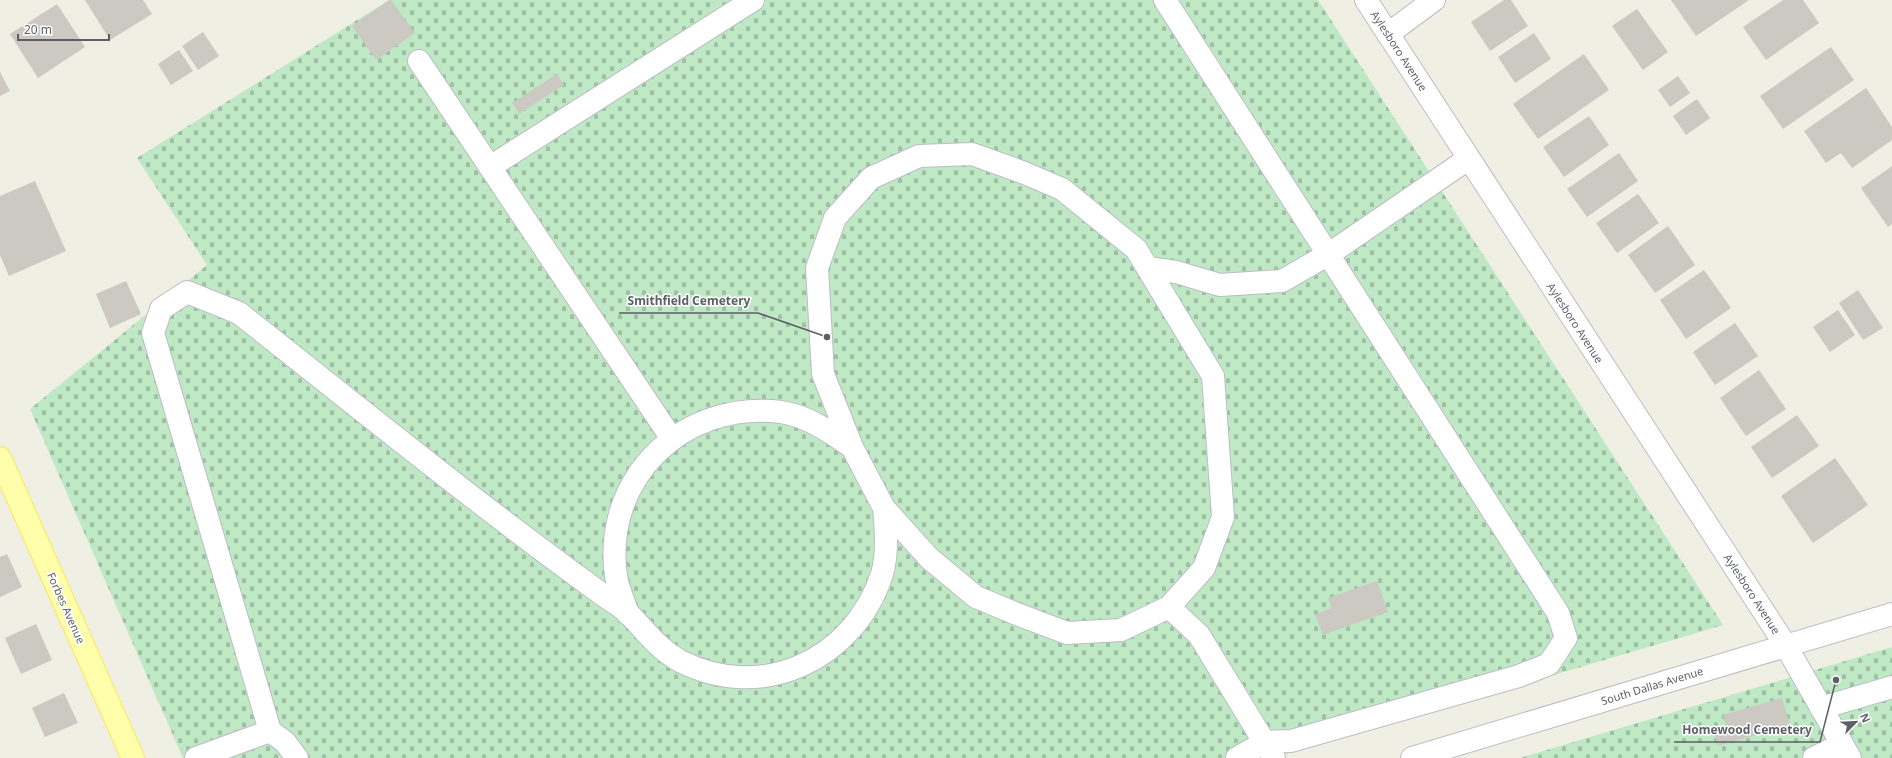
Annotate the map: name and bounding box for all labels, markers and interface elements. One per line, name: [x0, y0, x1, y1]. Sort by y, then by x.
street label: Aylesboro Avenue: [1368, 8, 1431, 94]
scale bar: [18, 16, 109, 42]
text: 20 m: [24, 21, 52, 38]
street label: Aylesboro Avenue: [1544, 280, 1607, 366]
callout: Smithfield Cemetery: [619, 289, 758, 313]
text: Smithfield Cemetery: [628, 292, 751, 309]
street label: Aylesboro Avenue: [1721, 551, 1784, 637]
street label: Forbes Avenue: [44, 570, 89, 646]
street label: South Dallas Avenue: [1599, 663, 1705, 708]
north arrow: [1836, 702, 1876, 742]
text: N: [1857, 711, 1874, 725]
callout: Homewood Cemetery: [1674, 718, 1820, 742]
text: Homewood Cemetery: [1682, 721, 1812, 738]

